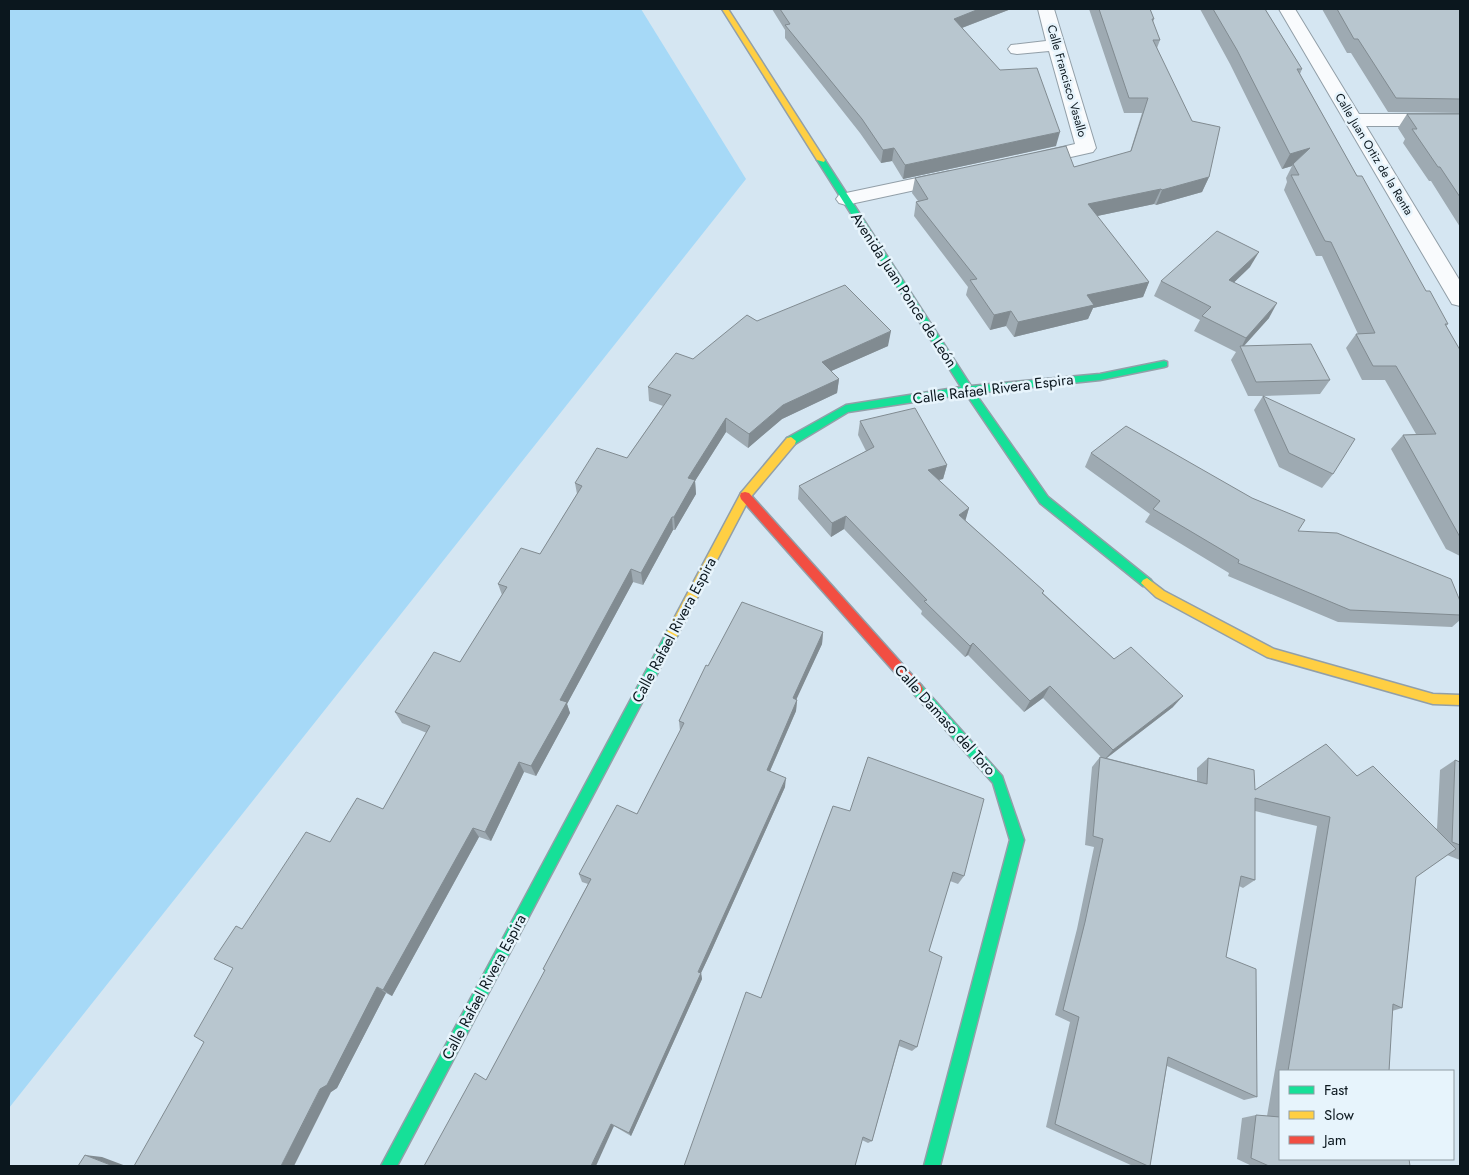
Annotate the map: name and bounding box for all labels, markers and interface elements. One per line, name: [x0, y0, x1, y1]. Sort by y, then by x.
street label: Calle Francisco Vasallo: [1042, 23, 1092, 140]
street label: Calle Juan Ortiz de la Renta: [1330, 90, 1418, 219]
street label: Avenida Juan Ponce de León: [846, 208, 962, 372]
street label: Calle Rafael Rivera Espira: [911, 368, 1075, 410]
street label: Calle Rafael Rivera Espira: [626, 553, 722, 707]
street label: Calle Damaso del Toro: [889, 660, 1001, 780]
street label: Calle Rafael Rivera Espira: [436, 910, 532, 1064]
legend: [1279, 1070, 1454, 1160]
text: Fast: [1324, 1079, 1348, 1101]
text: Slow: [1324, 1104, 1355, 1126]
text: Jam: [1322, 1129, 1347, 1151]

